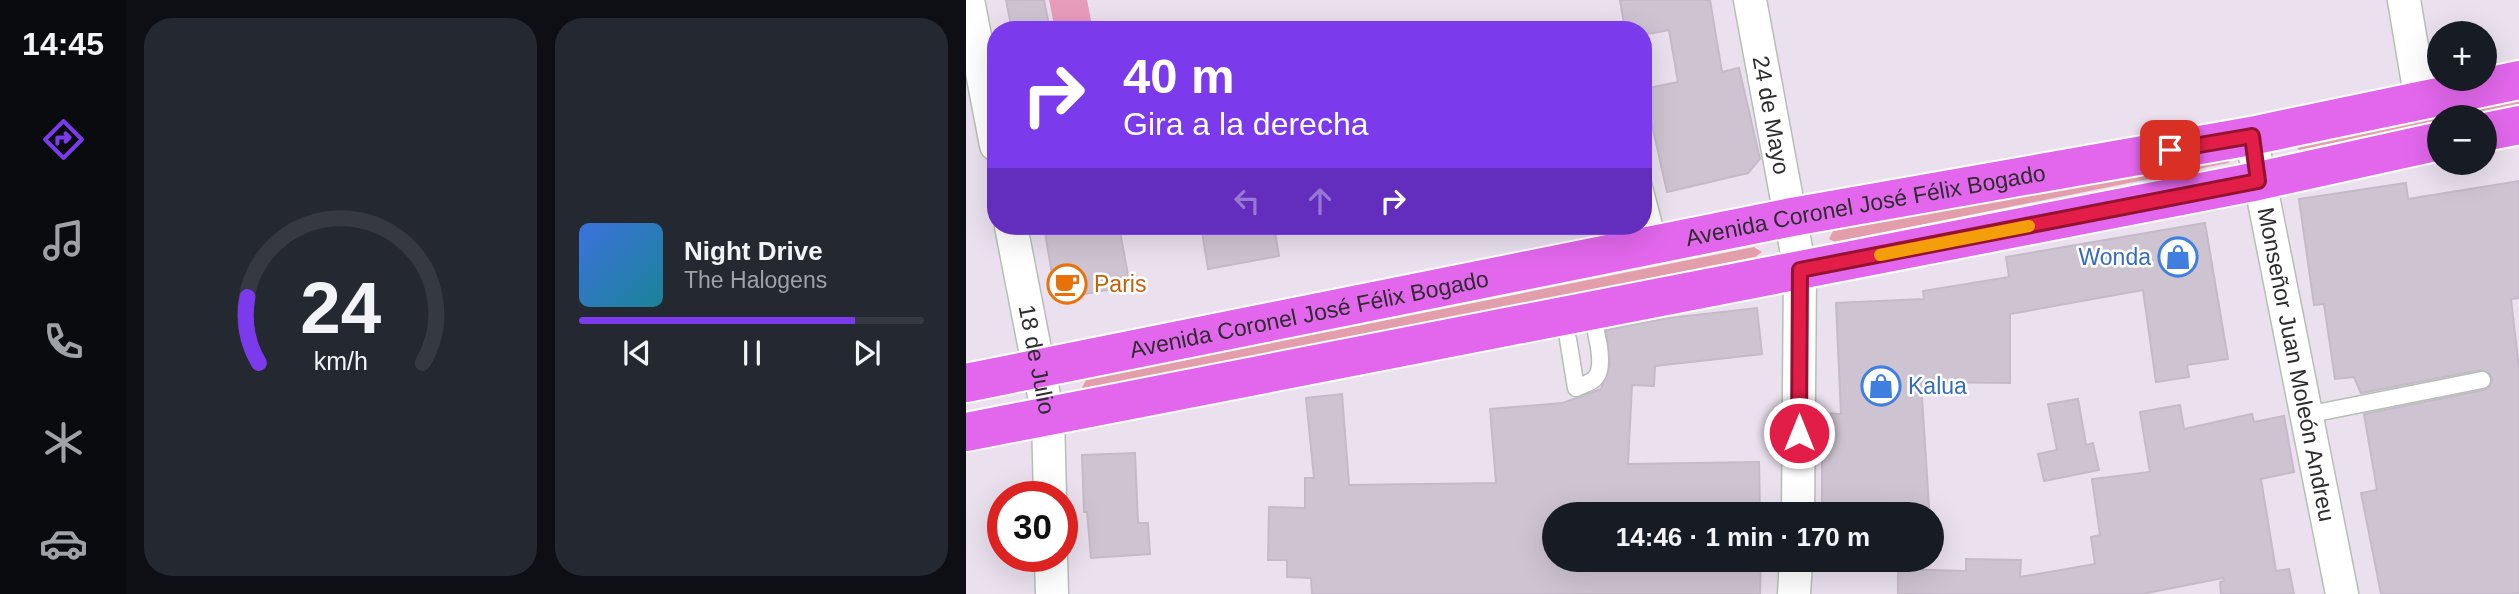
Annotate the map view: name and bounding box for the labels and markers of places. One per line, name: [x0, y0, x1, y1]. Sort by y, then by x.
pin: [2140, 120, 2200, 180]
shop icon: Wonda: [2157, 236, 2199, 278]
place label: Wonda: [2079, 244, 2151, 270]
cafe icon: Paris: [1046, 263, 1088, 305]
place label: Paris: [1094, 271, 1146, 297]
shop icon: Kalua: [1860, 365, 1902, 407]
place label: Kalua: [1908, 373, 1967, 399]

